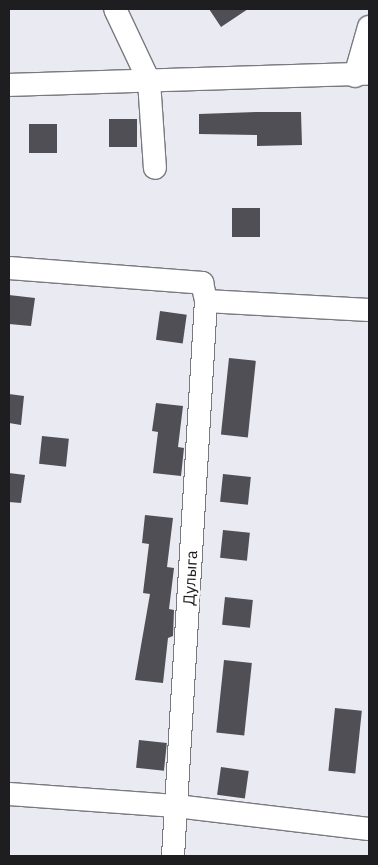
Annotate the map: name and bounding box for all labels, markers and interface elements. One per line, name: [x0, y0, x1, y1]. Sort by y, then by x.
street label: Дулыга: [179, 550, 201, 606]

